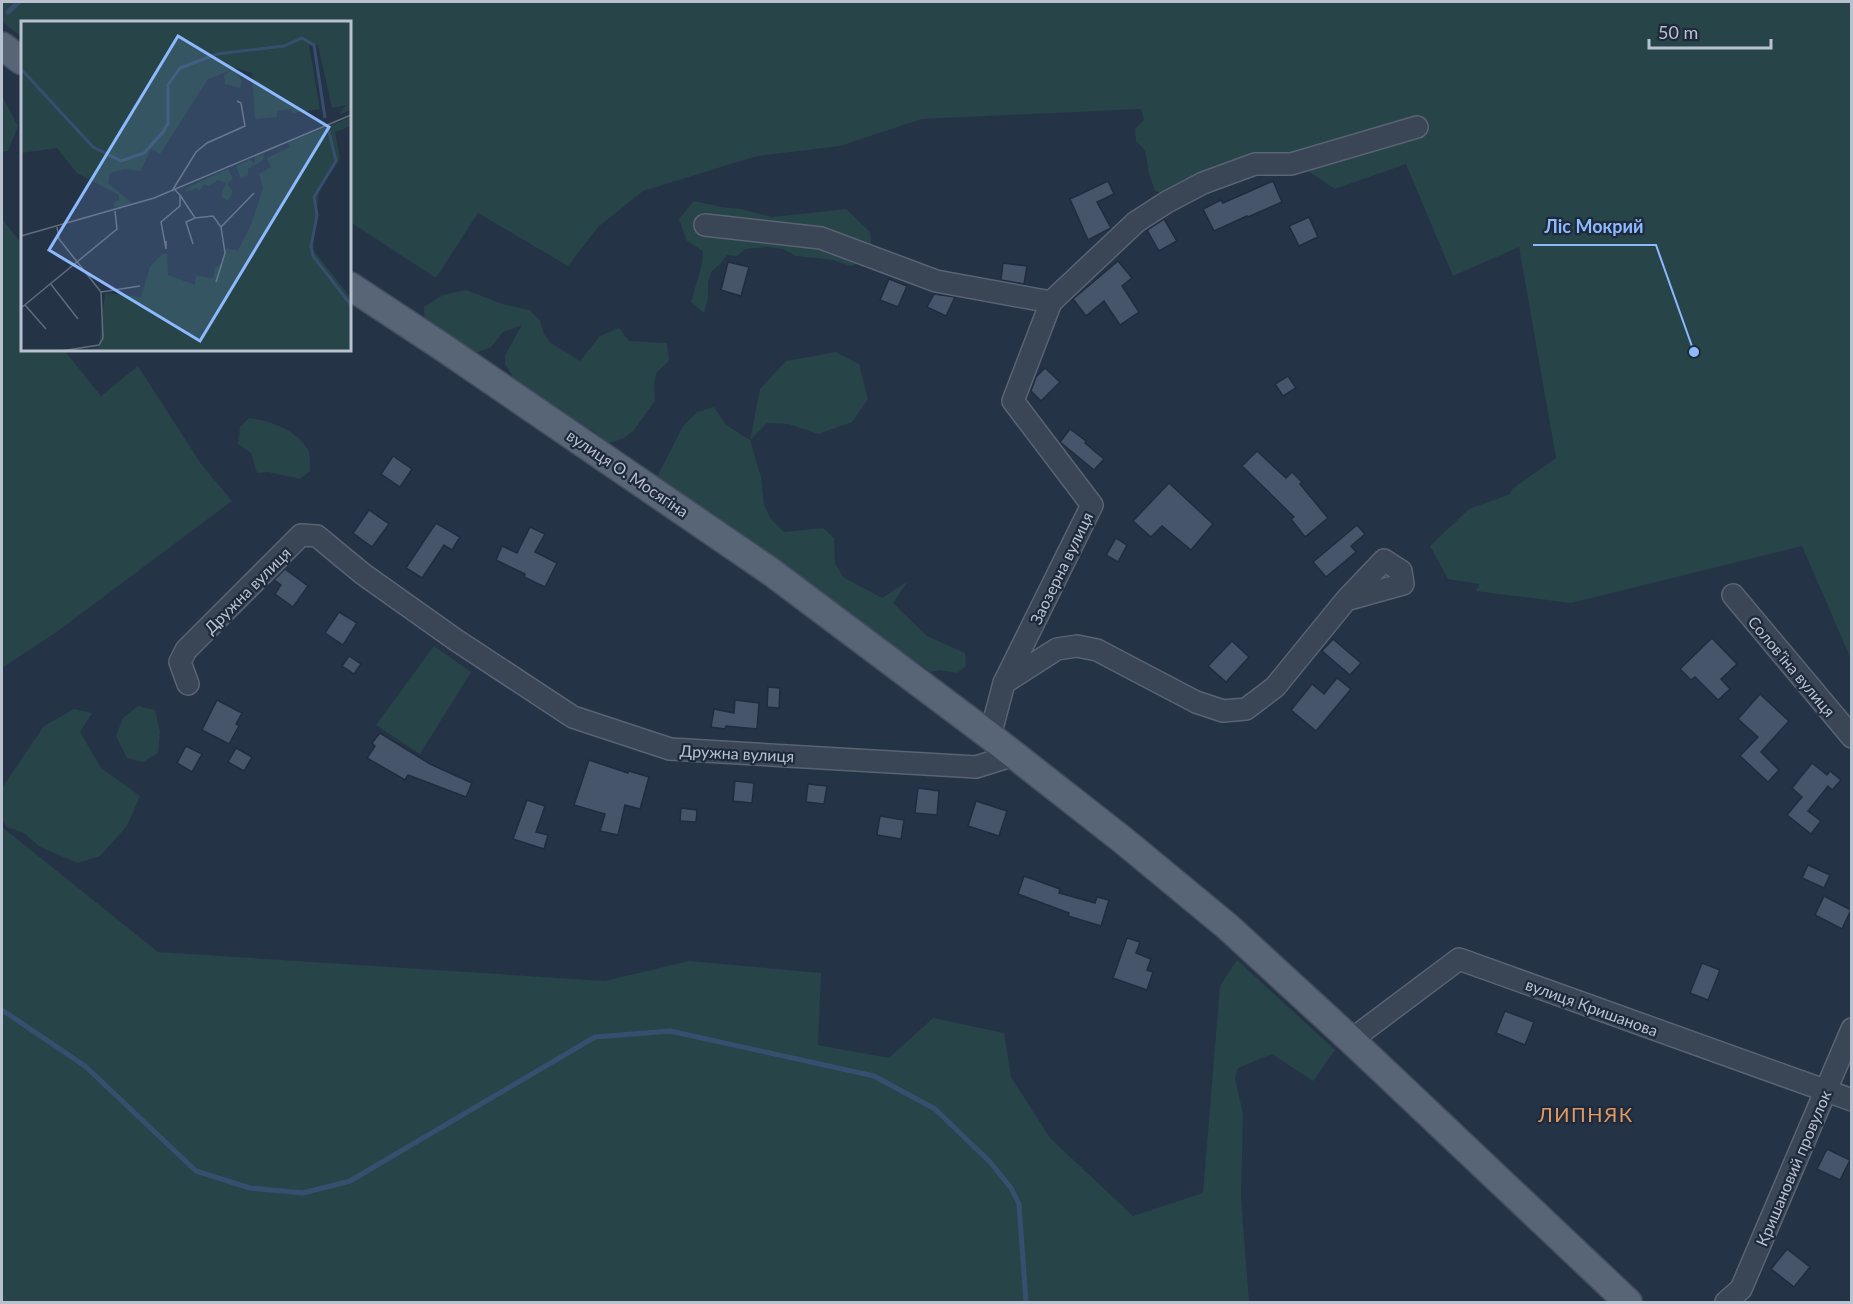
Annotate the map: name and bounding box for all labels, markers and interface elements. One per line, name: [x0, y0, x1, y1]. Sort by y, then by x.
scale bar: [1649, 12, 1770, 50]
inset map: [21, 21, 351, 351]
text: 50 m: [1658, 21, 1698, 43]
callout: Ліс Мокрий: [1533, 209, 1656, 245]
text: Ліс Мокрий: [1544, 215, 1643, 237]
street label: вулиця О. Мосягіна: [564, 425, 692, 521]
street label: Заозерна вулиця: [1026, 509, 1096, 627]
street label: Дружна вулиця: [200, 543, 294, 637]
street label: Соловʼїна вулиця: [1744, 612, 1840, 720]
street label: Дружна вулиця: [679, 741, 795, 765]
street label: вулиця Кришанова: [1523, 974, 1661, 1040]
street label: Кришановий провулок: [1752, 1087, 1835, 1249]
district label: ЛИПНЯК: [1537, 1102, 1634, 1126]

